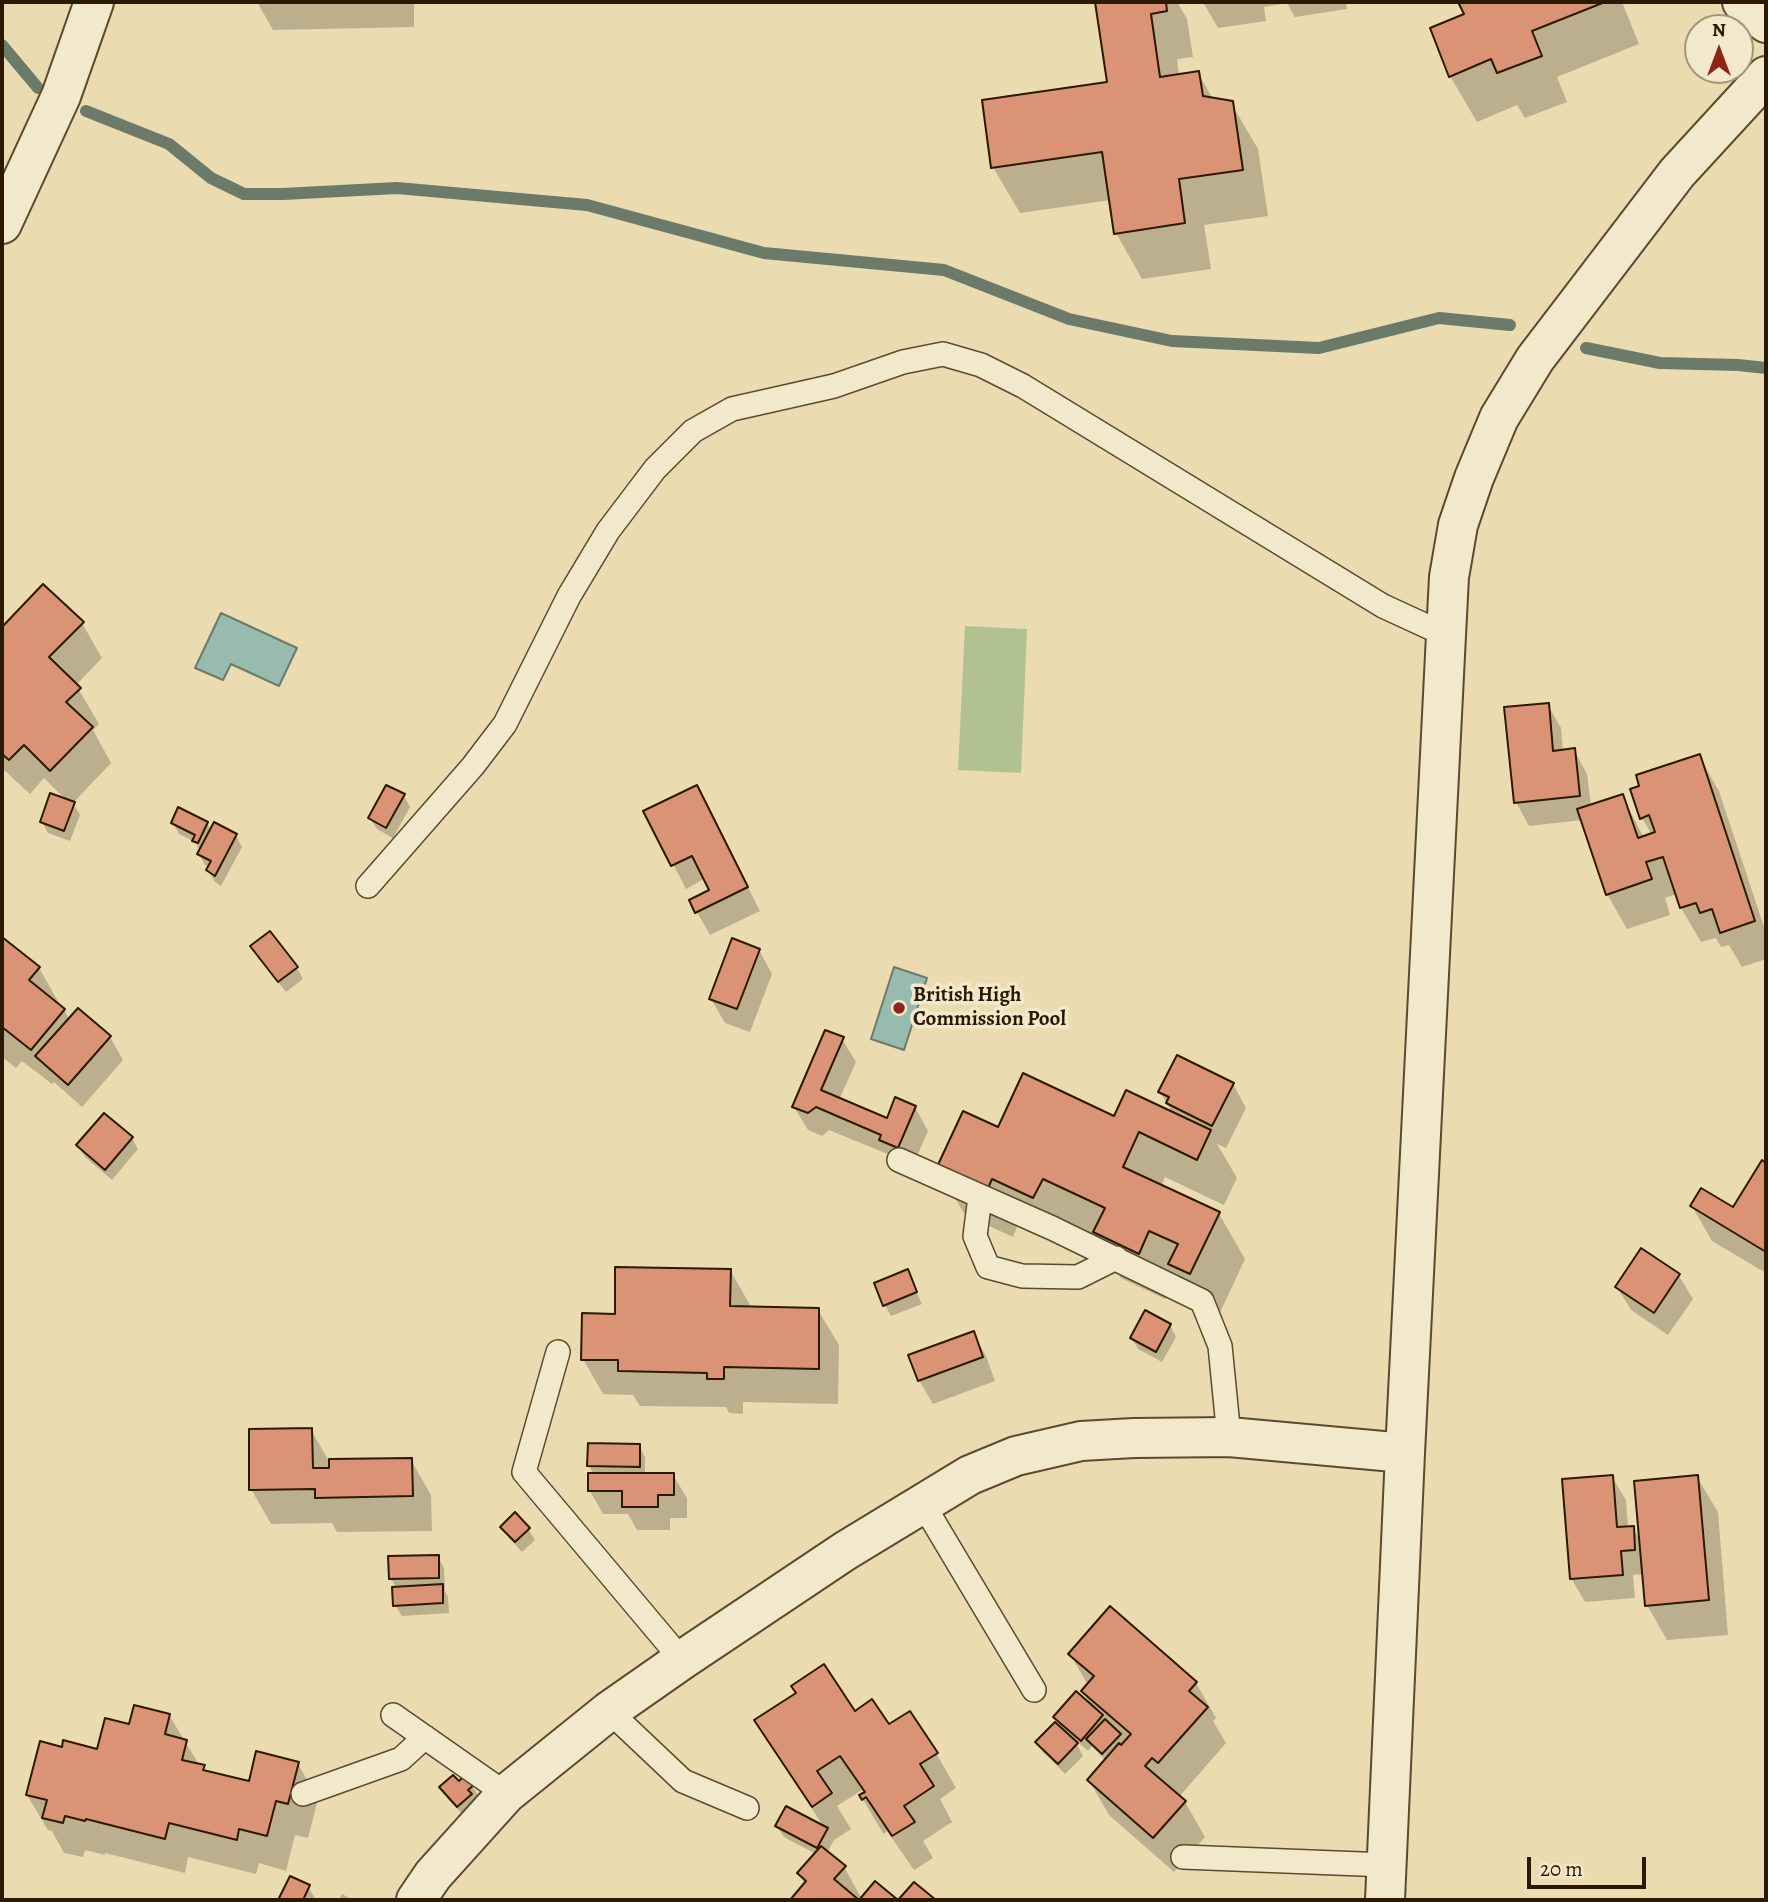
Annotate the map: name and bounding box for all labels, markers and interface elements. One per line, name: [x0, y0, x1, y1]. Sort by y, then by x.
north arrow: [1684, 14, 1754, 84]
text: N: [1712, 17, 1726, 43]
place label: British High Commission Pool: [913, 983, 1066, 1033]
marker: British High Commission Pool: [891, 1000, 907, 1016]
scale bar: [1530, 1842, 1649, 1886]
text: 20 m: [1540, 1855, 1583, 1883]

